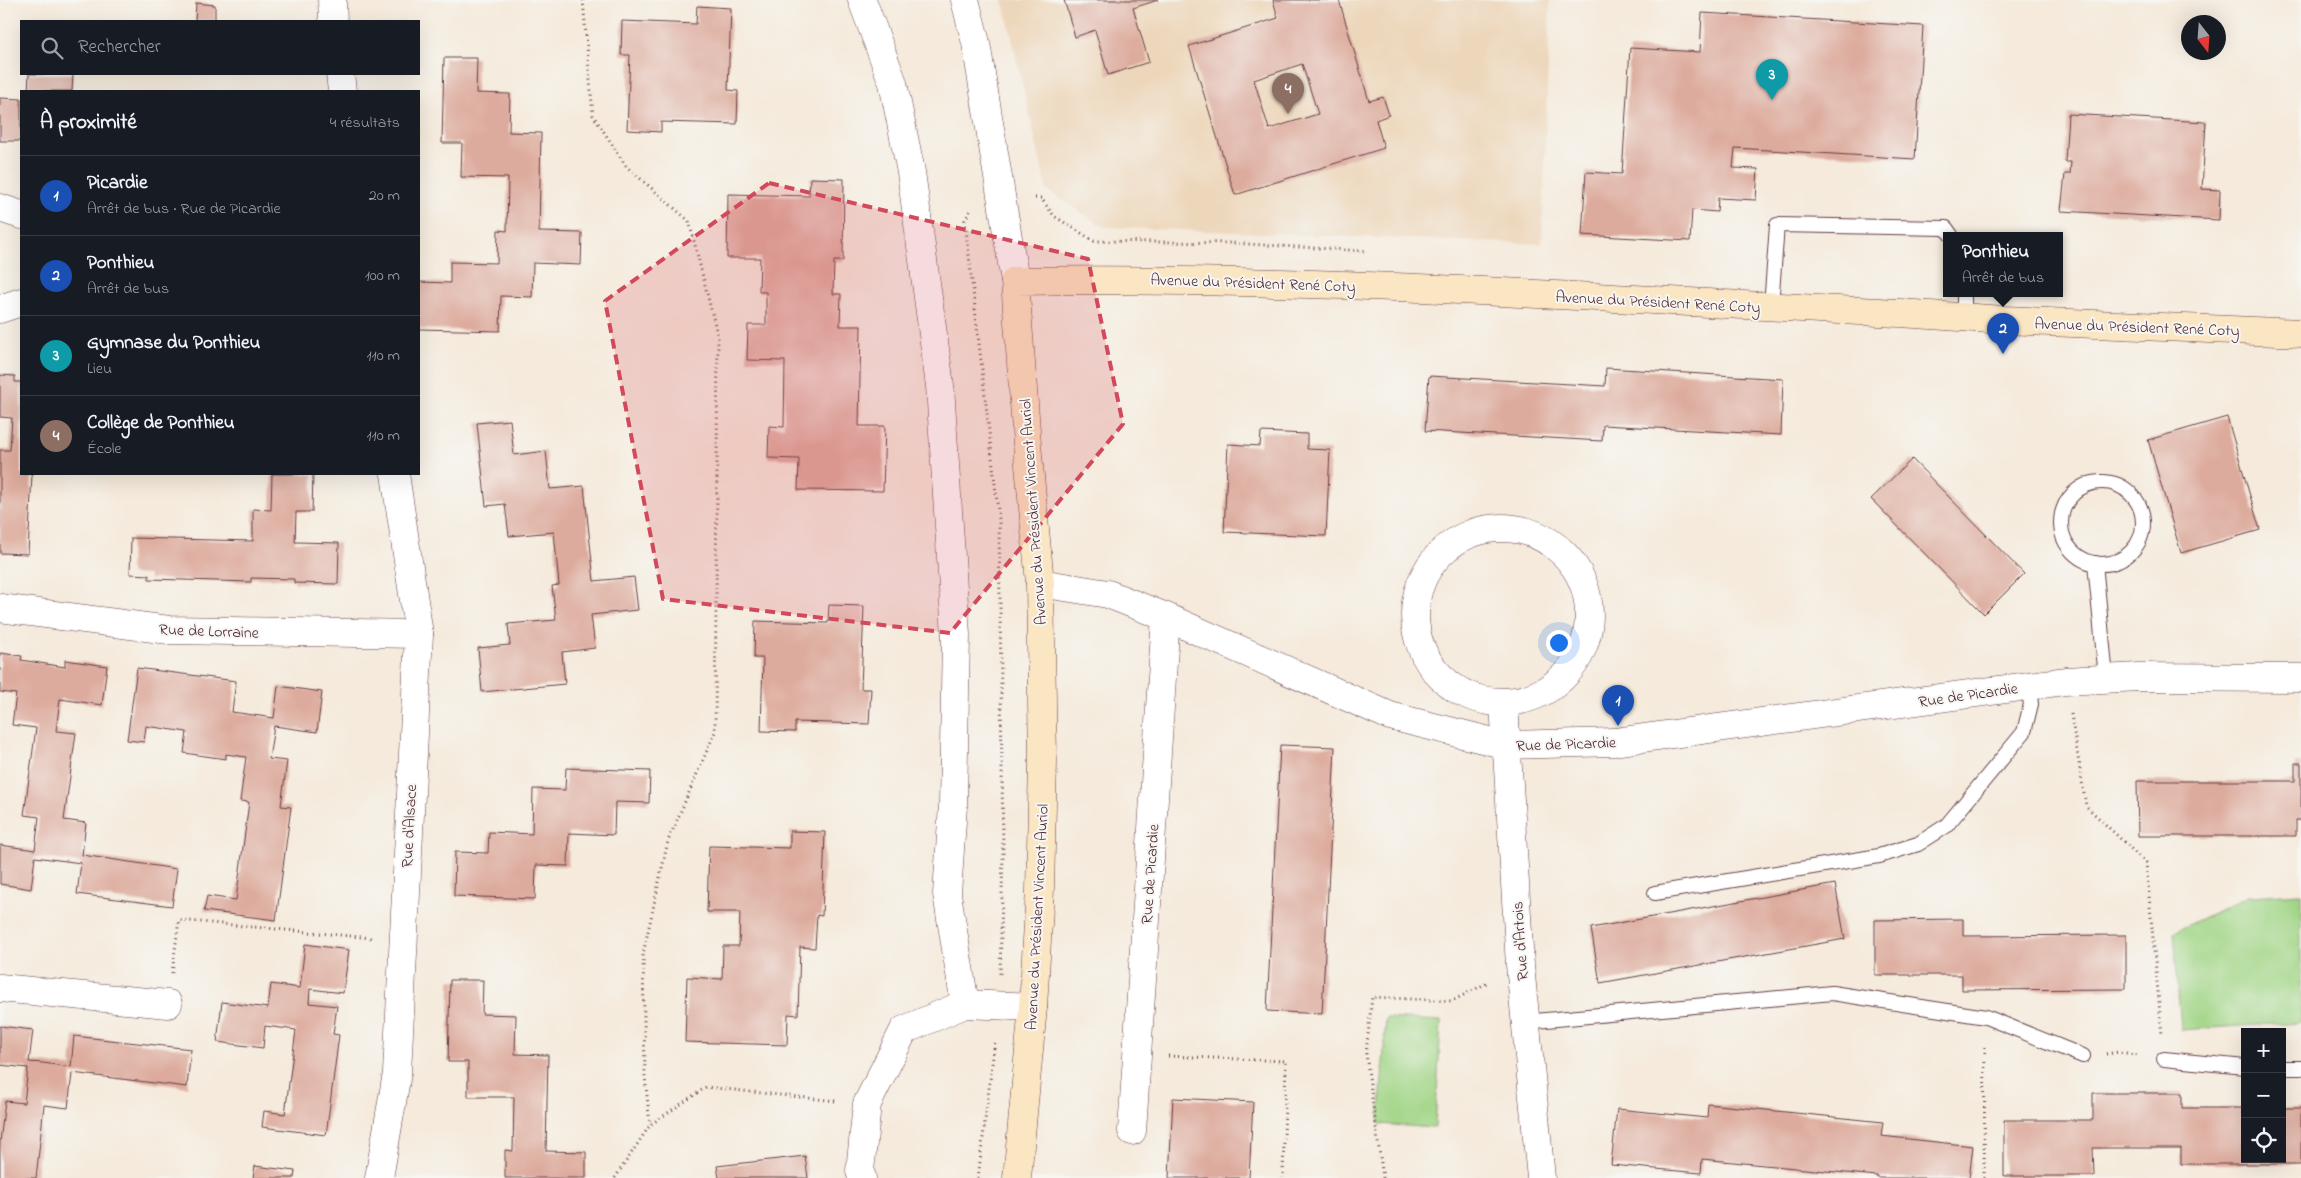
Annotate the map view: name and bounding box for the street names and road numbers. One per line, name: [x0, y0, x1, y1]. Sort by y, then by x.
street label: Avenue du Président René Coty: [1150, 268, 1356, 300]
street label: Avenue du Président René Coty: [1555, 286, 1761, 320]
street label: Avenue du Président René Coty: [2034, 312, 2240, 344]
street label: Avenue du Président Vincent Auriol: [1014, 398, 1054, 626]
street label: Rue de Lorraine: [159, 618, 260, 646]
street label: Rue de Picardie: [1917, 677, 2020, 715]
street label: Rue de Picardie: [1516, 731, 1617, 759]
street label: Rue d'Alsace: [396, 783, 424, 868]
street label: Avenue du Président Vincent Auriol: [1020, 803, 1056, 1031]
street label: Rue de Picardie: [1136, 822, 1167, 925]
street label: Rue d'Artois: [1506, 900, 1536, 981]

